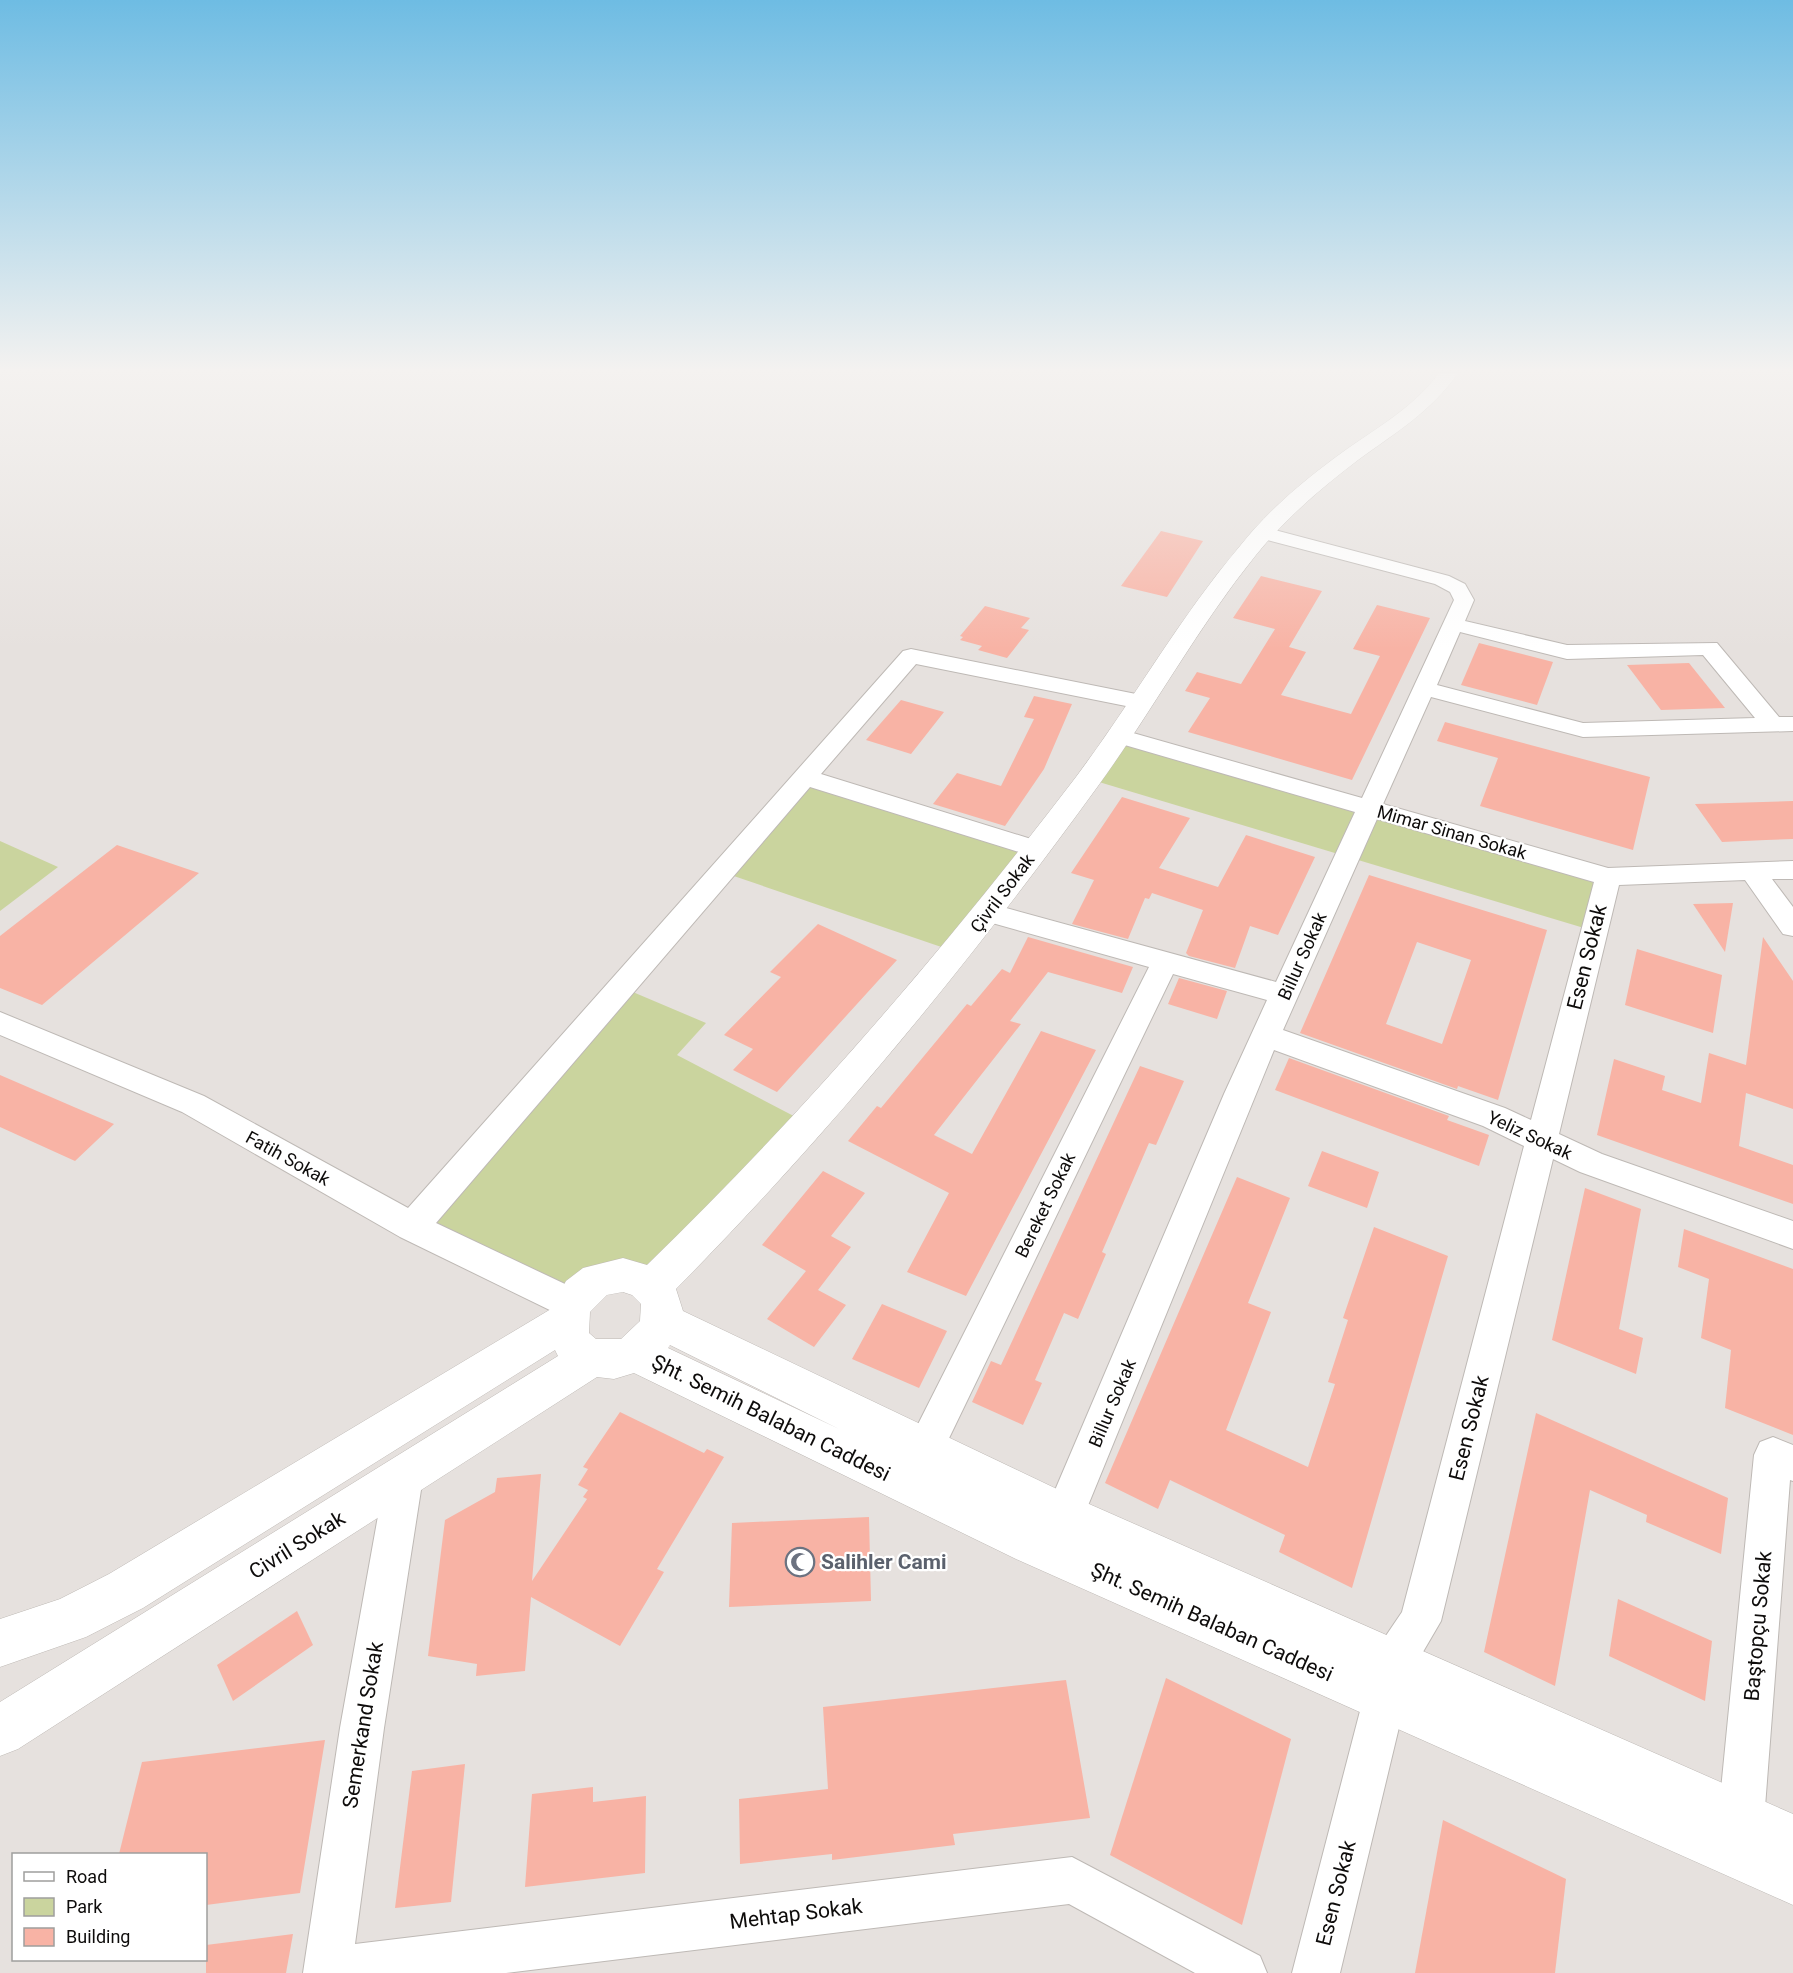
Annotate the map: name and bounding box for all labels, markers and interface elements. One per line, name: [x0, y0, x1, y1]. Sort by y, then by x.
street label: Mimar Sinan Sokak: [1375, 801, 1530, 864]
street label: Çivril Sokak: [966, 849, 1039, 937]
street label: Esen Sokak: [1562, 901, 1612, 1012]
street label: Billur Sokak: [1273, 908, 1331, 1003]
street label: Yeliz Sokak: [1484, 1106, 1576, 1164]
street label: Fatih Sokak: [242, 1126, 335, 1190]
street label: Bereket Sokak: [1011, 1148, 1080, 1261]
street label: Şht. Semih Balaban Caddesi: [648, 1350, 894, 1486]
street label: Billur Sokak: [1084, 1355, 1140, 1450]
street label: Esen Sokak: [1444, 1372, 1494, 1483]
street label: Civril Sokak: [245, 1506, 350, 1584]
mosque icon: Salihler Cami: [784, 1546, 816, 1578]
place label: Salihler Cami: [821, 1550, 947, 1574]
street label: Baştopçu Sokak: [1739, 1550, 1777, 1702]
street label: Şht. Semih Balaban Caddesi: [1087, 1558, 1337, 1686]
street label: Semerkand Sokak: [338, 1640, 388, 1810]
street label: Esen Sokak: [1311, 1837, 1361, 1948]
legend: [12, 1853, 207, 1961]
text: Road: [66, 1866, 107, 1887]
street label: Mehtap Sokak: [728, 1894, 864, 1934]
text: Park: [66, 1896, 103, 1917]
text: Building: [66, 1926, 130, 1947]

